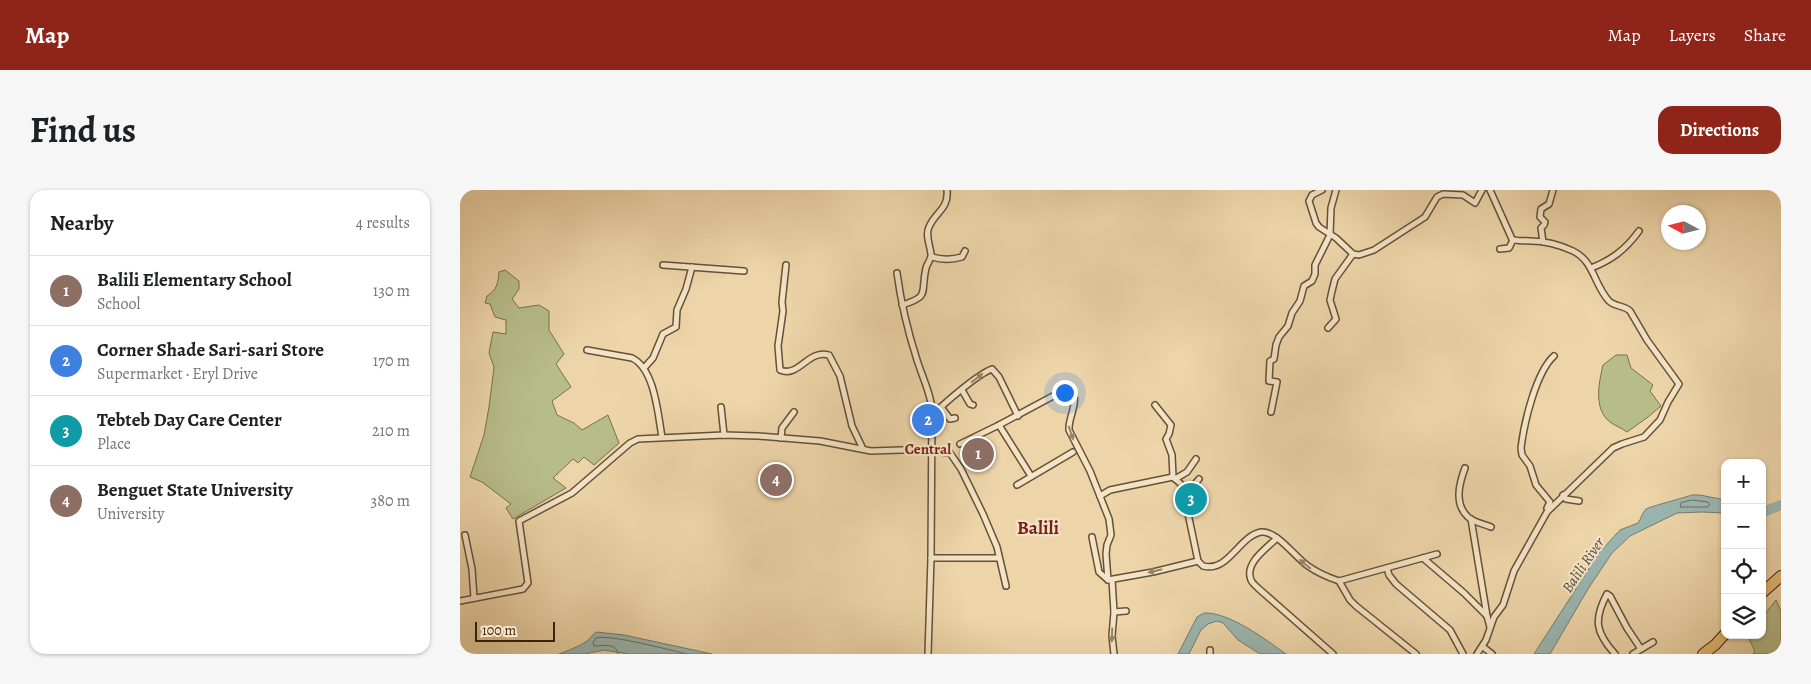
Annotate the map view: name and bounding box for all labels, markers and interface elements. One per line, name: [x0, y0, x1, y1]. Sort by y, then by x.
text: Map: [25, 19, 69, 51]
text: Map: [1608, 23, 1641, 47]
text: Layers: [1669, 23, 1716, 47]
text: Share: [1744, 23, 1786, 47]
text: Find us: [30, 106, 136, 154]
button: Directions: [1658, 106, 1781, 154]
north arrow: [1661, 205, 1706, 250]
text: Nearby: [50, 209, 113, 237]
text: 4 results: [356, 212, 410, 234]
text: Balili Elementary School: [97, 267, 292, 293]
text: 1: [63, 280, 69, 302]
text: 130 m: [373, 280, 410, 302]
text: School: [97, 293, 140, 315]
text: Corner Shade Sari-sari Store: [97, 337, 324, 363]
text: 2: [62, 350, 70, 372]
text: 170 m: [373, 350, 410, 372]
text: Supermarket · Eryl Drive: [97, 363, 258, 385]
one-way arrow: [970, 373, 983, 384]
your location: [1052, 380, 1078, 406]
pin: 2: [912, 401, 944, 439]
text: Tebteb Day Care Center: [97, 407, 282, 433]
text: 3: [63, 420, 69, 442]
text: 210 m: [372, 420, 410, 442]
one-way arrow: [1068, 426, 1076, 441]
text: Place: [97, 433, 131, 455]
pin: 1: [962, 435, 994, 473]
district label: Central: [905, 439, 951, 459]
map controls: [1721, 459, 1766, 639]
button: +: [1721, 459, 1766, 504]
pin: 4: [760, 461, 792, 499]
text: Benguet State University: [97, 477, 293, 503]
pin: 3: [1175, 480, 1207, 518]
text: 4: [62, 490, 70, 512]
text: 380 m: [371, 490, 410, 512]
text: University: [97, 503, 164, 525]
button: −: [1721, 504, 1766, 549]
district label: Balili: [1017, 515, 1060, 541]
water label: Balili River: [1557, 533, 1609, 597]
button: locate: [1721, 549, 1766, 594]
one-way arrow: [1299, 558, 1312, 569]
one-way arrow: [1147, 567, 1163, 575]
button: layers: [1721, 594, 1766, 639]
scale bar: [475, 619, 555, 642]
text: 100 m: [482, 621, 516, 640]
one-way arrow: [1108, 627, 1116, 643]

